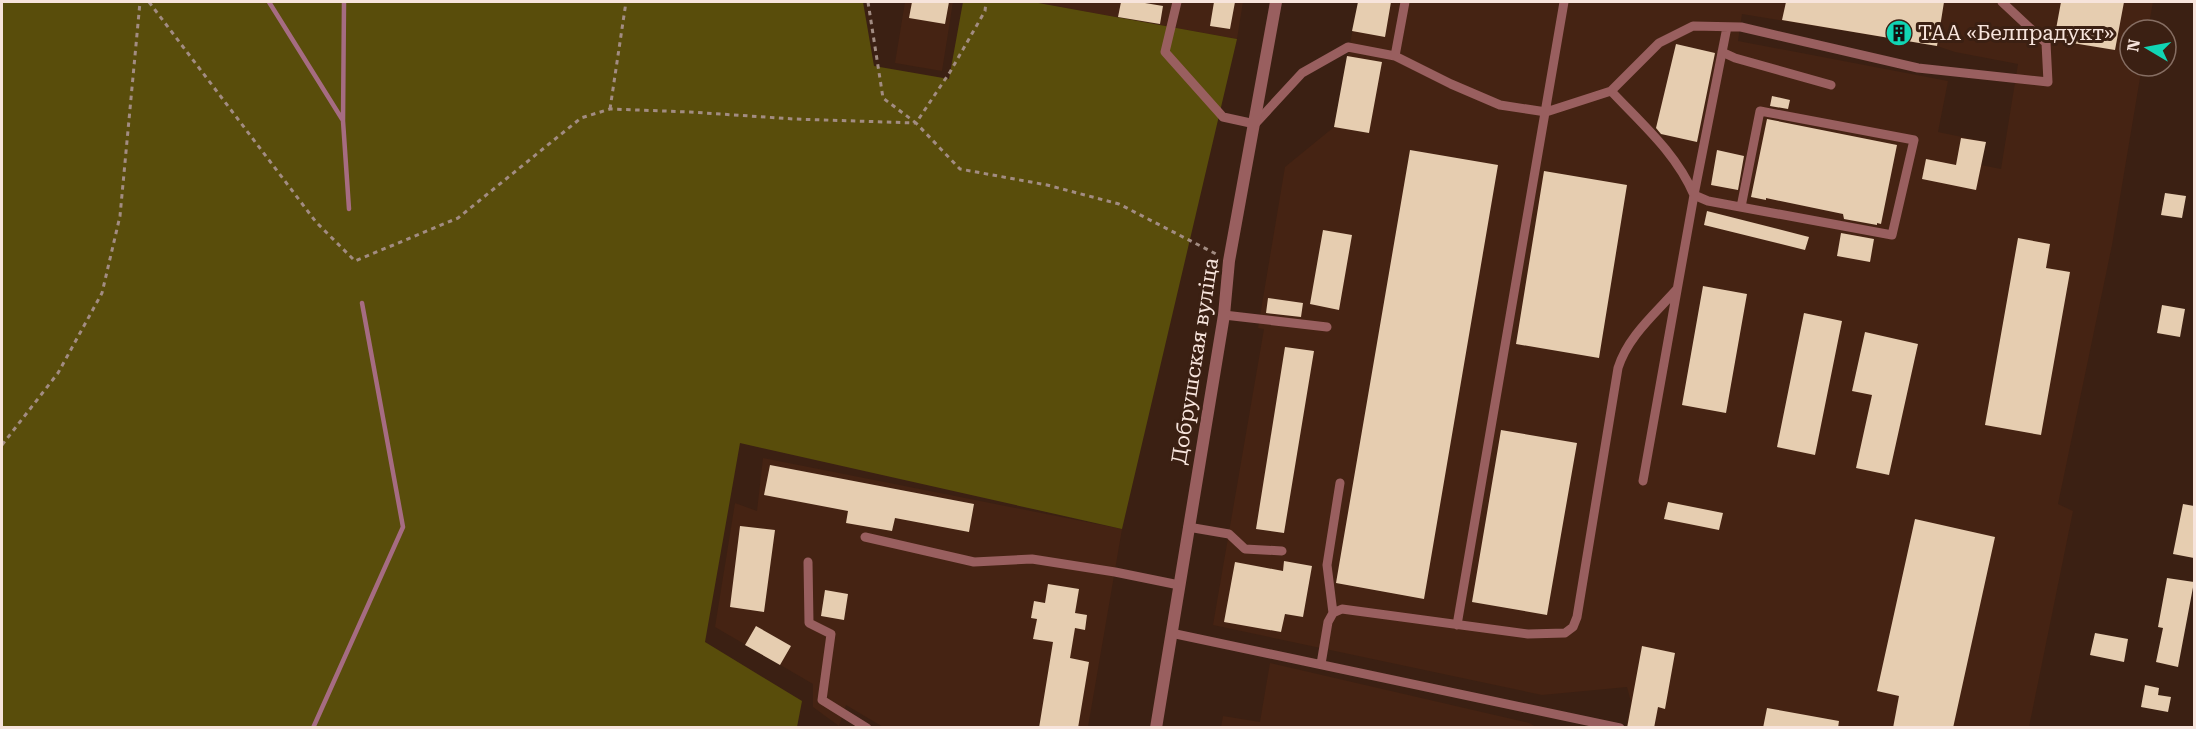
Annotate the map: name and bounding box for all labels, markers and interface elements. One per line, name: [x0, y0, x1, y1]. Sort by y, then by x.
building icon: ТАА «Белпрадукт»: [1884, 18, 1914, 48]
north arrow: [2118, 18, 2178, 78]
place label: ТАА «Белпрадукт»: [1918, 21, 2114, 45]
text: N: [2123, 38, 2144, 53]
street label: Добрушская вуліца: [1167, 255, 1223, 466]

